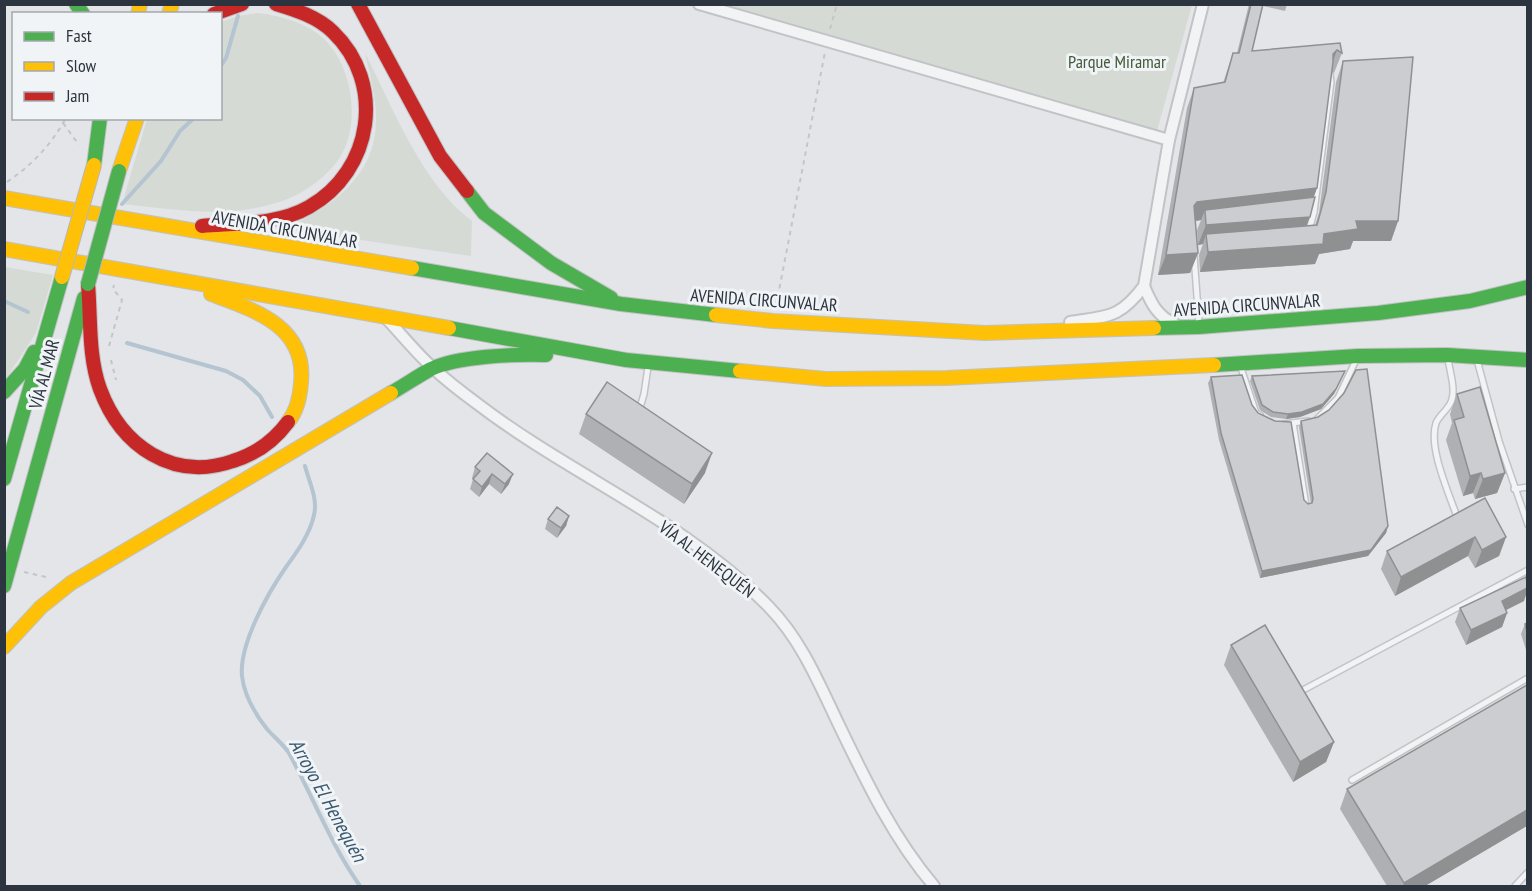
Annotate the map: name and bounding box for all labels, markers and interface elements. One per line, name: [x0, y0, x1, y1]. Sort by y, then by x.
legend: [12, 12, 222, 120]
text: Fast: [66, 24, 92, 47]
park label: Parque Miramar: [1068, 50, 1166, 73]
text: Slow: [66, 54, 97, 77]
text: Jam: [65, 84, 89, 107]
street label: AVENIDA CIRCUNVALAR: [210, 205, 360, 253]
street label: AVENIDA CIRCUNVALAR: [690, 283, 839, 317]
street label: AVENIDA CIRCUNVALAR: [1173, 288, 1322, 322]
street label: VÍA AL MAR: [23, 336, 64, 413]
street label: VÍA AL HENEQUÉN: [654, 515, 760, 603]
water label: Arroyo El Henequén: [283, 734, 373, 867]

